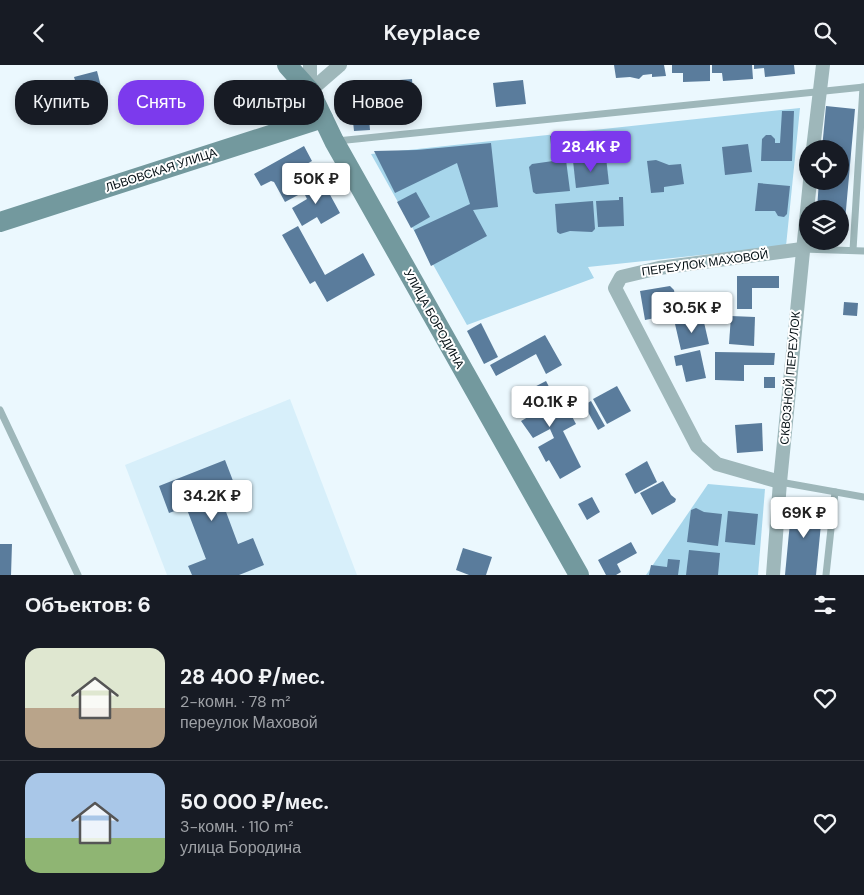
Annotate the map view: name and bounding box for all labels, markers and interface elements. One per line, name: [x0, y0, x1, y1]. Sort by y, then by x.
text: Keyplace: [383, 18, 481, 47]
icon: back: [25, 19, 53, 47]
icon: search: [811, 19, 839, 47]
chip: Купить: [15, 80, 108, 125]
chip: Снять: [118, 80, 204, 125]
chip: Фильтры: [214, 80, 324, 125]
chip: Новое: [334, 80, 422, 125]
pin: 28.4K ₽: [545, 131, 637, 173]
text: 28.4K ₽: [562, 136, 620, 157]
map controls: [799, 140, 849, 250]
button: locate: [799, 140, 849, 190]
street label: ЛЬВОВСКАЯ УЛИЦА: [103, 144, 219, 196]
pin: 50K ₽: [281, 163, 351, 205]
text: 50K ₽: [293, 168, 339, 189]
button: layers: [799, 200, 849, 250]
street label: ПЕРЕУЛОК МАХОВОЙ: [641, 246, 769, 280]
street label: УЛИЦА БОРОДИНА: [400, 267, 468, 371]
pin: 30.5K ₽: [646, 291, 738, 334]
text: 30.5K ₽: [663, 297, 721, 318]
street label: СКВОЗНОЙ ПЕРЕУЛОК: [776, 311, 804, 445]
pin: 40.1K ₽: [504, 385, 596, 428]
text: 40.1K ₽: [522, 391, 578, 412]
pin: 34.2K ₽: [166, 479, 258, 522]
text: 34.2K ₽: [183, 485, 241, 506]
pin: 69K ₽: [769, 497, 839, 539]
text: 69K ₽: [782, 502, 826, 523]
text: Объектов: 6: [25, 591, 151, 619]
icon: filters: [811, 591, 839, 619]
text: 28 400 ₽/мес.: [180, 663, 325, 691]
icon: home: [65, 668, 125, 728]
icon: heart: [811, 684, 839, 712]
text: 2-комн. · 78 m²: [180, 691, 290, 712]
text: переулок Маховой: [180, 712, 318, 733]
text: 50 000 ₽/мес.: [180, 788, 329, 816]
icon: home: [65, 793, 125, 853]
icon: heart: [811, 809, 839, 837]
text: 3-комн. · 110 m²: [180, 816, 294, 837]
text: улица Бородина: [180, 837, 301, 858]

